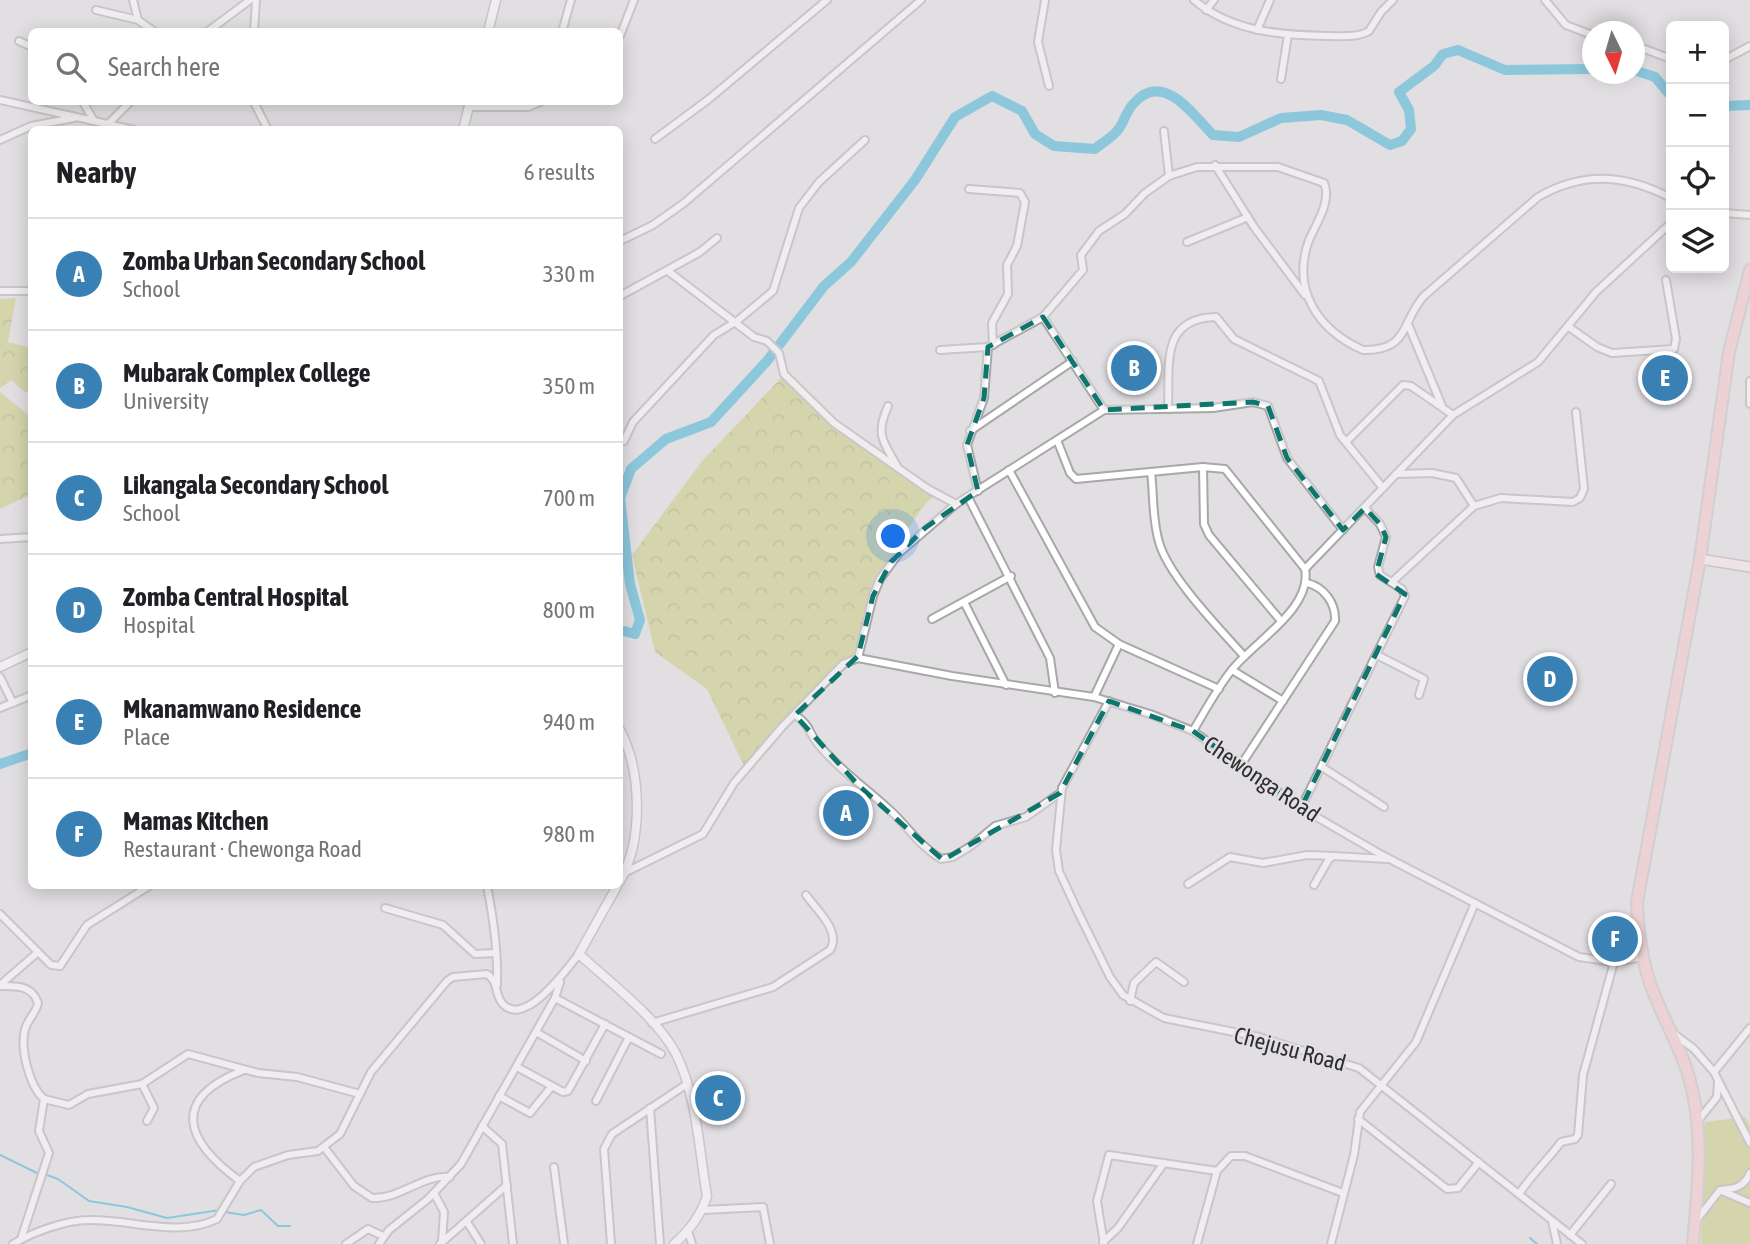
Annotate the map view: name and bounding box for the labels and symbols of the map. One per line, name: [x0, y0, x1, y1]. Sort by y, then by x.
north arrow: [1582, 21, 1645, 84]
pin: B: [1111, 342, 1157, 394]
pin: E: [1642, 352, 1688, 404]
your location: [876, 519, 910, 553]
pin: D: [1527, 653, 1573, 705]
street label: Chewonga Road: [1199, 731, 1325, 827]
pin: A: [823, 787, 869, 839]
pin: F: [1592, 913, 1638, 965]
street label: Chejusu Road: [1231, 1022, 1349, 1076]
pin: C: [695, 1072, 741, 1124]

